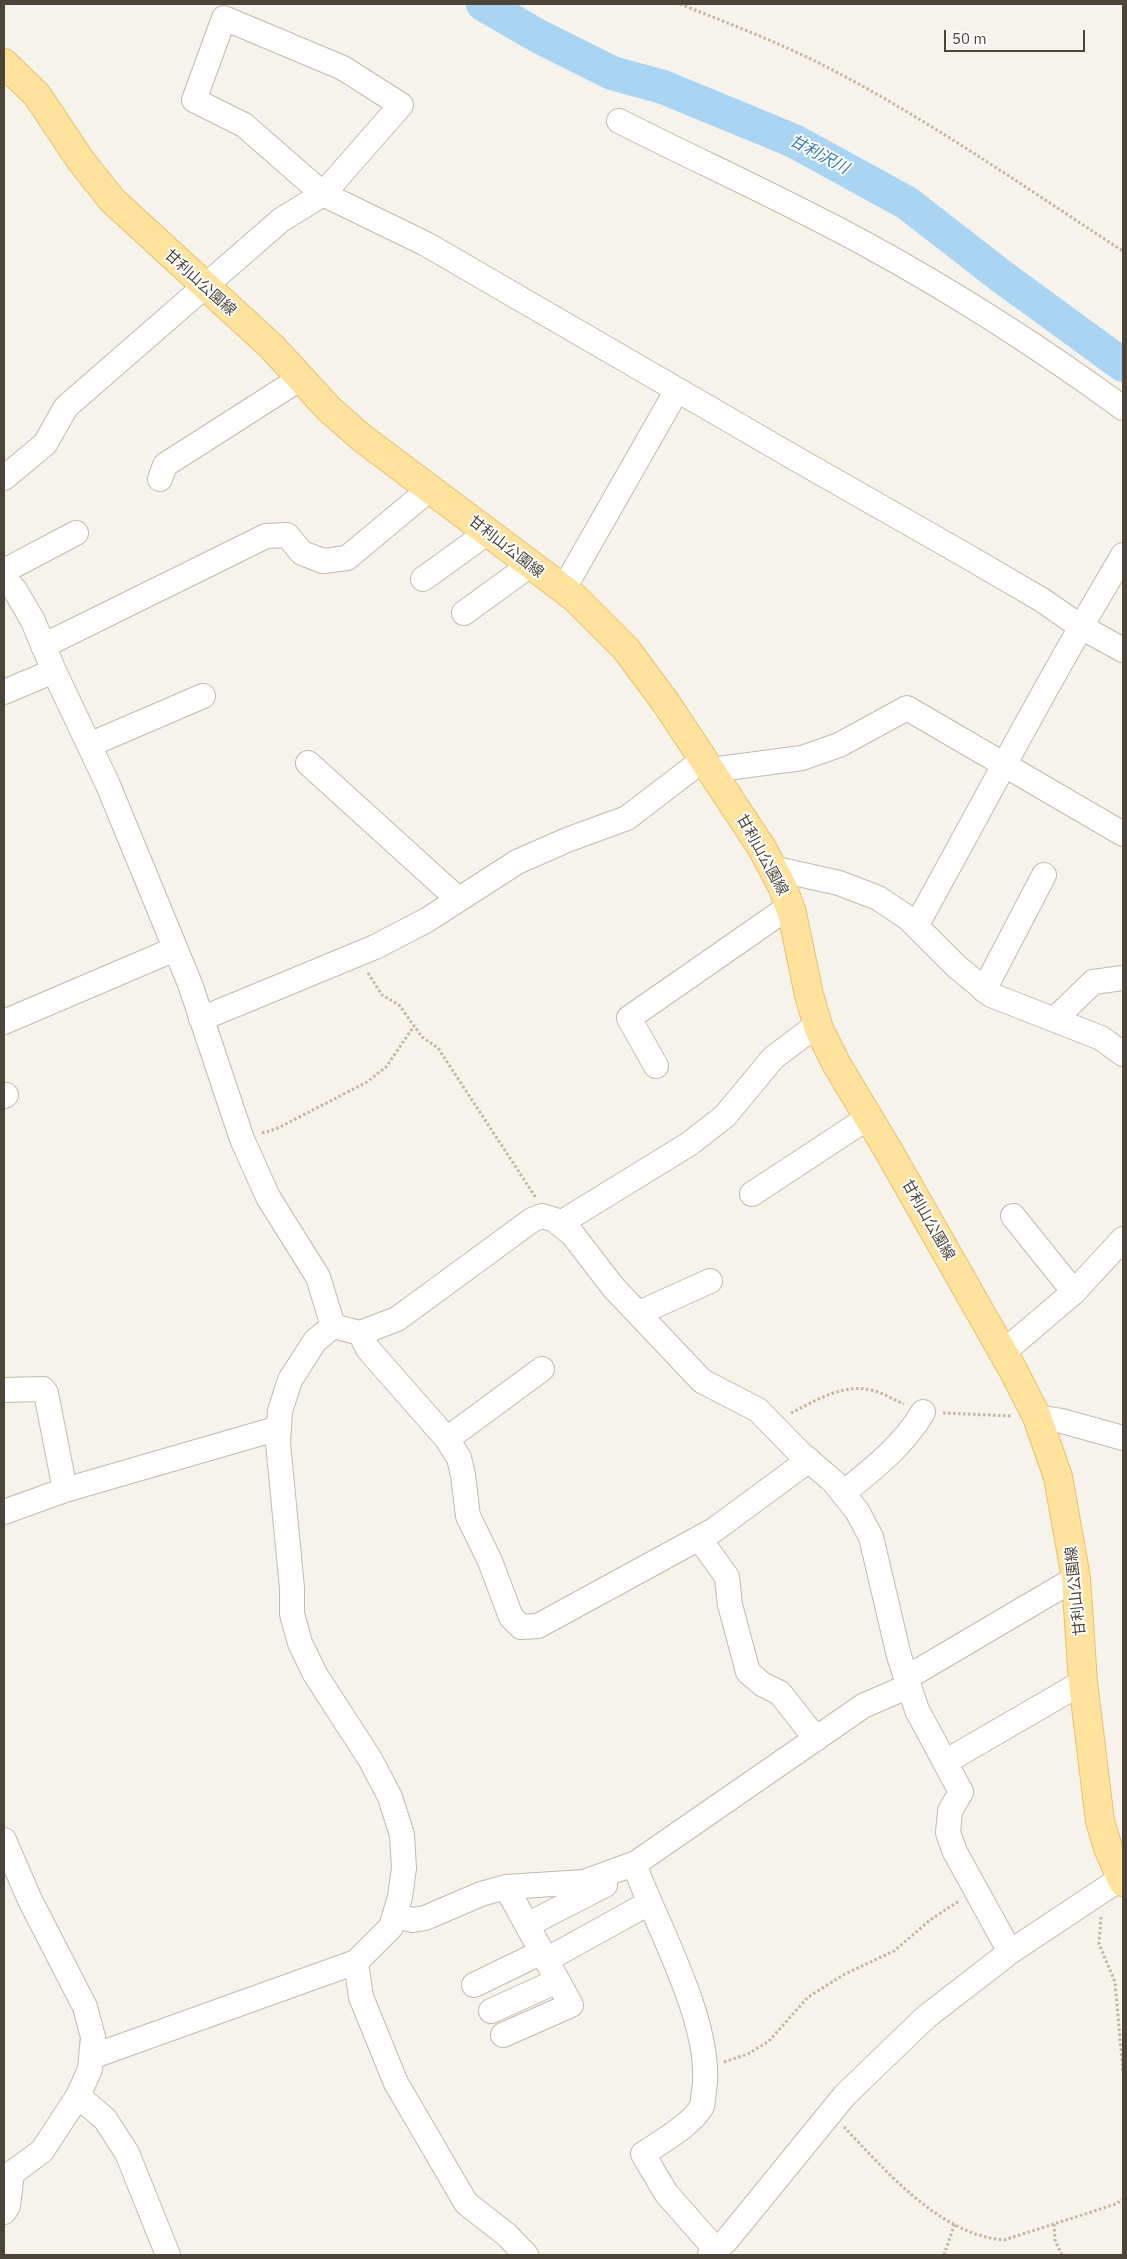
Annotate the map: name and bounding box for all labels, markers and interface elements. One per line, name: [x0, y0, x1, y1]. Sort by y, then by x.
scale bar: [947, 20, 1088, 52]
text: 50 m: [952, 29, 987, 48]
water label: 甘利沢川: [786, 132, 852, 178]
street label: 甘利山公園線: [161, 246, 239, 320]
street label: 甘利山公園線: [465, 512, 547, 582]
street label: 甘利山公園線: [732, 811, 792, 899]
street label: 甘利山公園線: [898, 1177, 958, 1263]
street label: 甘利山公園線: [1062, 1545, 1090, 1637]

